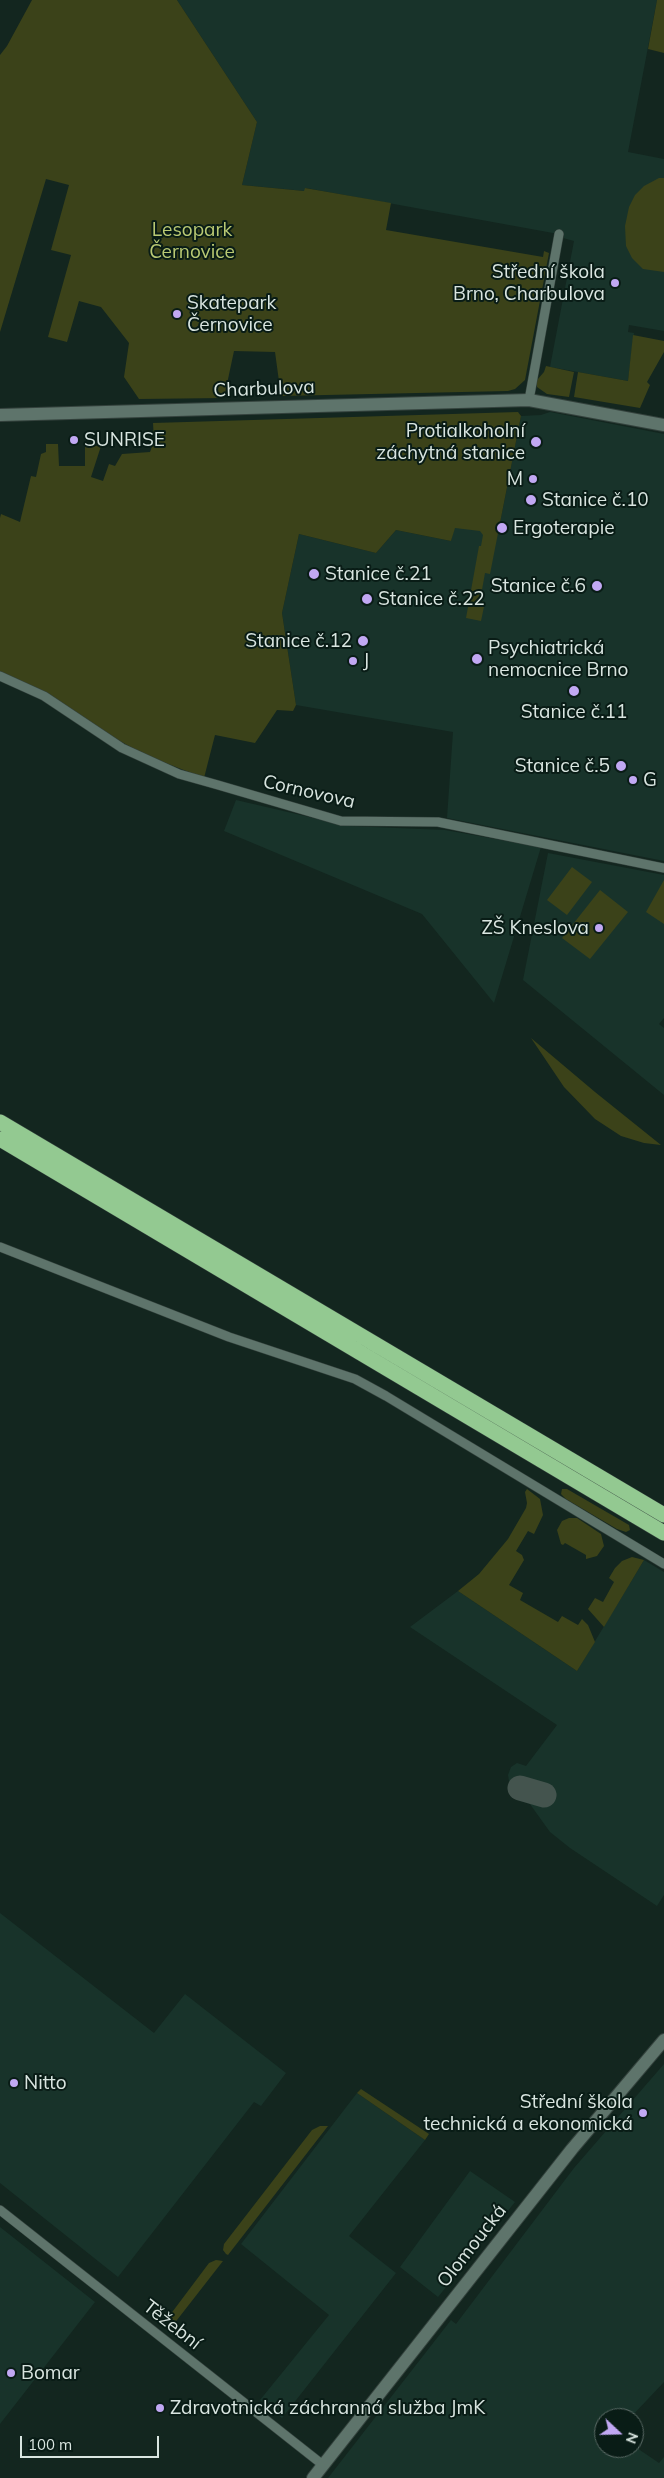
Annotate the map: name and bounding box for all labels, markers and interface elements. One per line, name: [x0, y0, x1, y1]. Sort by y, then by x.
park label: Lesopark Černovice: [149, 219, 235, 263]
place label: Střední škola Brno, Charbulova: [453, 261, 605, 305]
marker: Střední škola Brno, Charbulova: [609, 277, 621, 289]
place label: Skatepark Černovice: [187, 292, 276, 336]
marker: Skatepark Černovice: [171, 308, 183, 320]
street label: Charbulova: [213, 376, 315, 402]
place label: Protialkoholní záchytná stanice: [376, 420, 525, 464]
place label: SUNRISE: [84, 429, 165, 451]
marker: SUNRISE: [68, 434, 80, 446]
marker: Protialkoholní záchytná stanice: [529, 435, 543, 449]
place label: M: [507, 468, 523, 490]
marker: M: [527, 473, 539, 485]
place label: Stanice č.10: [542, 489, 649, 511]
marker: Stanice č.10: [524, 493, 538, 507]
place label: Ergoterapie: [513, 517, 615, 539]
marker: Ergoterapie: [495, 521, 509, 535]
place label: Stanice č.21: [325, 563, 432, 585]
marker: Stanice č.21: [307, 567, 321, 581]
place label: Stanice č.6: [491, 575, 586, 597]
marker: Stanice č.6: [590, 579, 604, 593]
place label: Stanice č.22: [378, 588, 485, 610]
marker: Stanice č.22: [360, 592, 374, 606]
place label: Stanice č.12: [245, 630, 352, 652]
marker: Stanice č.12: [356, 634, 370, 648]
place label: Psychiatrická nemocnice Brno: [488, 637, 628, 681]
place label: J: [363, 650, 369, 672]
marker: Psychiatrická nemocnice Brno: [470, 652, 484, 666]
marker: J: [347, 655, 359, 667]
marker: Stanice č.11: [567, 684, 581, 698]
place label: Stanice č.11: [521, 701, 627, 723]
place label: Stanice č.5: [515, 755, 610, 777]
marker: Stanice č.5: [614, 759, 628, 773]
place label: G: [643, 769, 657, 791]
street label: Cornovova: [261, 770, 357, 814]
marker: G: [627, 774, 639, 786]
place label: ZŠ Kneslova: [482, 917, 589, 939]
marker: ZŠ Kneslova: [593, 922, 605, 934]
place label: Nitto: [24, 2072, 67, 2094]
marker: Nitto: [8, 2077, 20, 2089]
place label: Střední škola technická a ekonomická: [423, 2091, 633, 2135]
marker: Střední škola technická a ekonomická: [637, 2107, 649, 2119]
street label: Olomoucká: [433, 2200, 511, 2292]
street label: Těžební: [138, 2295, 206, 2355]
place label: Bomar: [21, 2362, 80, 2384]
marker: Bomar: [5, 2367, 17, 2379]
place label: Zdravotnická záchranná služba JmK: [170, 2397, 485, 2419]
marker: Zdravotnická záchranná služba JmK: [154, 2402, 166, 2414]
north arrow: [594, 2408, 644, 2458]
scale bar: [22, 2426, 161, 2458]
text: N: [622, 2430, 642, 2446]
text: 100 m: [28, 2435, 72, 2454]

